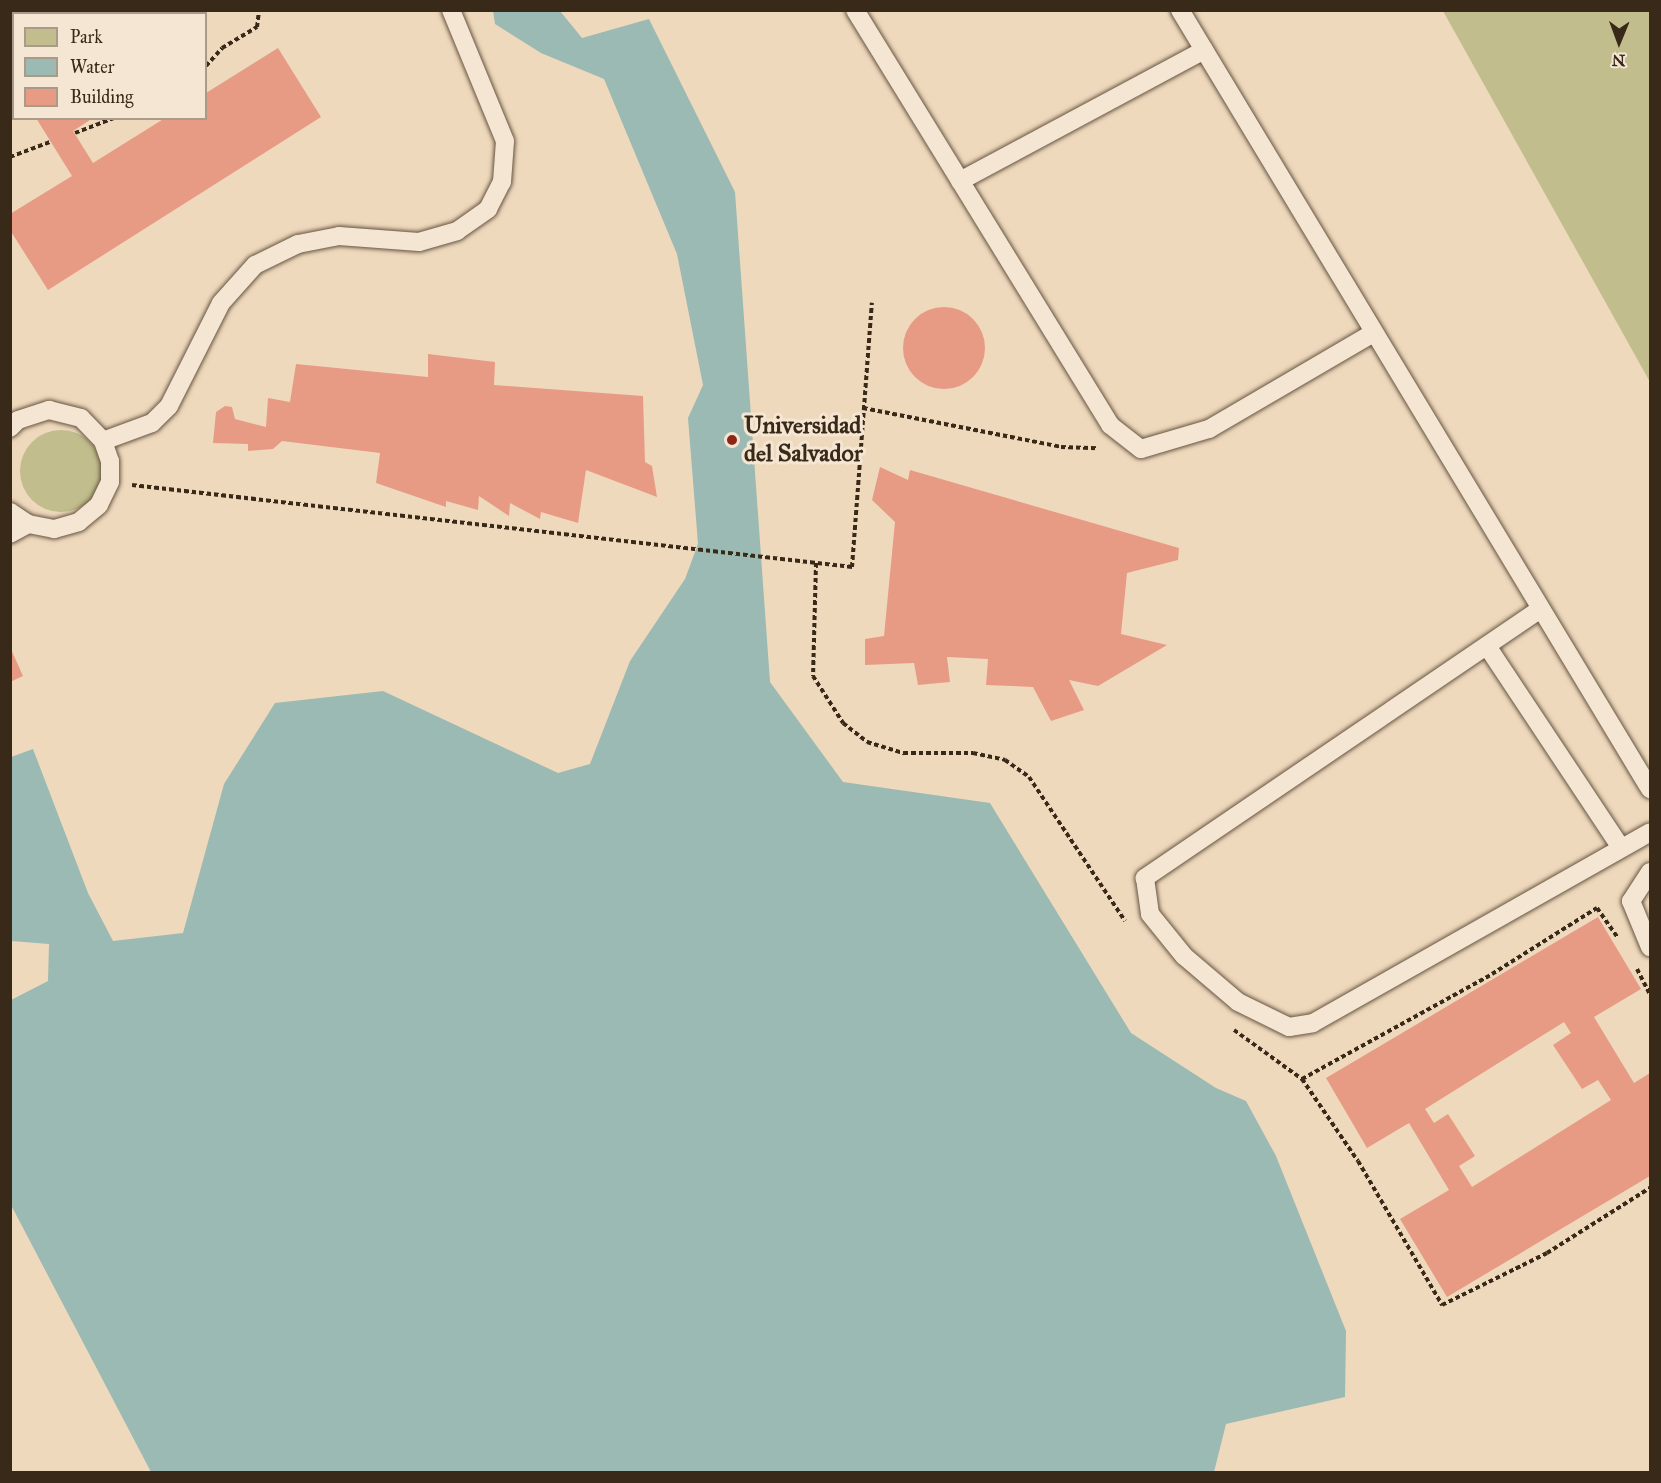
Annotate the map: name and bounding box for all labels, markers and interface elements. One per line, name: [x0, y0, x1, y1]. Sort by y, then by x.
legend: [12, 12, 207, 120]
north arrow: [1589, 12, 1649, 72]
text: Park: [70, 26, 103, 48]
text: N: [1612, 51, 1626, 70]
text: Water: [70, 56, 114, 78]
text: Building: [70, 86, 133, 108]
place label: Universidad del Salvador: [744, 412, 863, 468]
marker: Universidad del Salvador: [725, 433, 739, 447]

